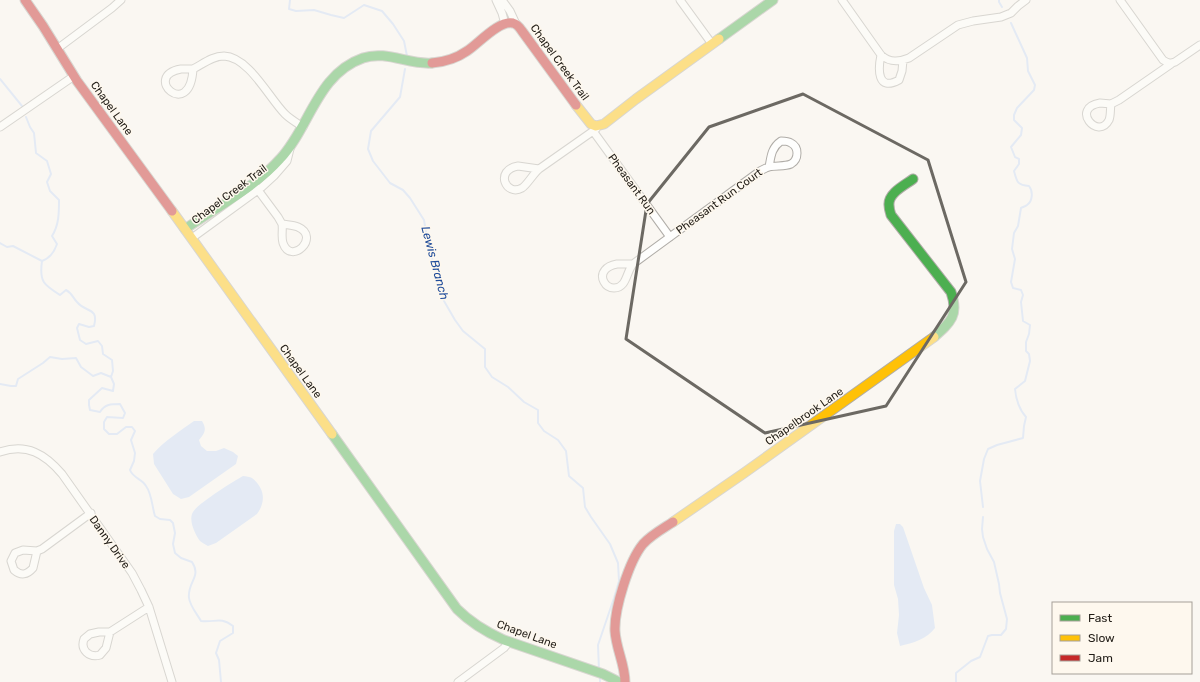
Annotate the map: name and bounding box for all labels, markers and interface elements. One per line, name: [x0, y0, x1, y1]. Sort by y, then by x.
street label: Chapel Creek Trail: [528, 22, 592, 103]
street label: Chapel Lane: [88, 79, 135, 138]
street label: Pheasant Run: [605, 151, 658, 217]
street label: Chapel Creek Trail: [189, 162, 269, 227]
street label: Pheasant Run Court: [674, 165, 765, 237]
water label: Lewis Branch: [418, 225, 452, 301]
street label: Chapel Lane: [277, 342, 324, 401]
street label: Chapelbrook Lane: [763, 385, 846, 448]
street label: Danny Drive: [87, 513, 133, 571]
legend: [1052, 602, 1192, 674]
text: Fast: [1088, 611, 1112, 625]
street label: Chapel Lane: [495, 618, 559, 651]
text: Slow: [1088, 631, 1115, 645]
text: Jam: [1088, 651, 1113, 665]

